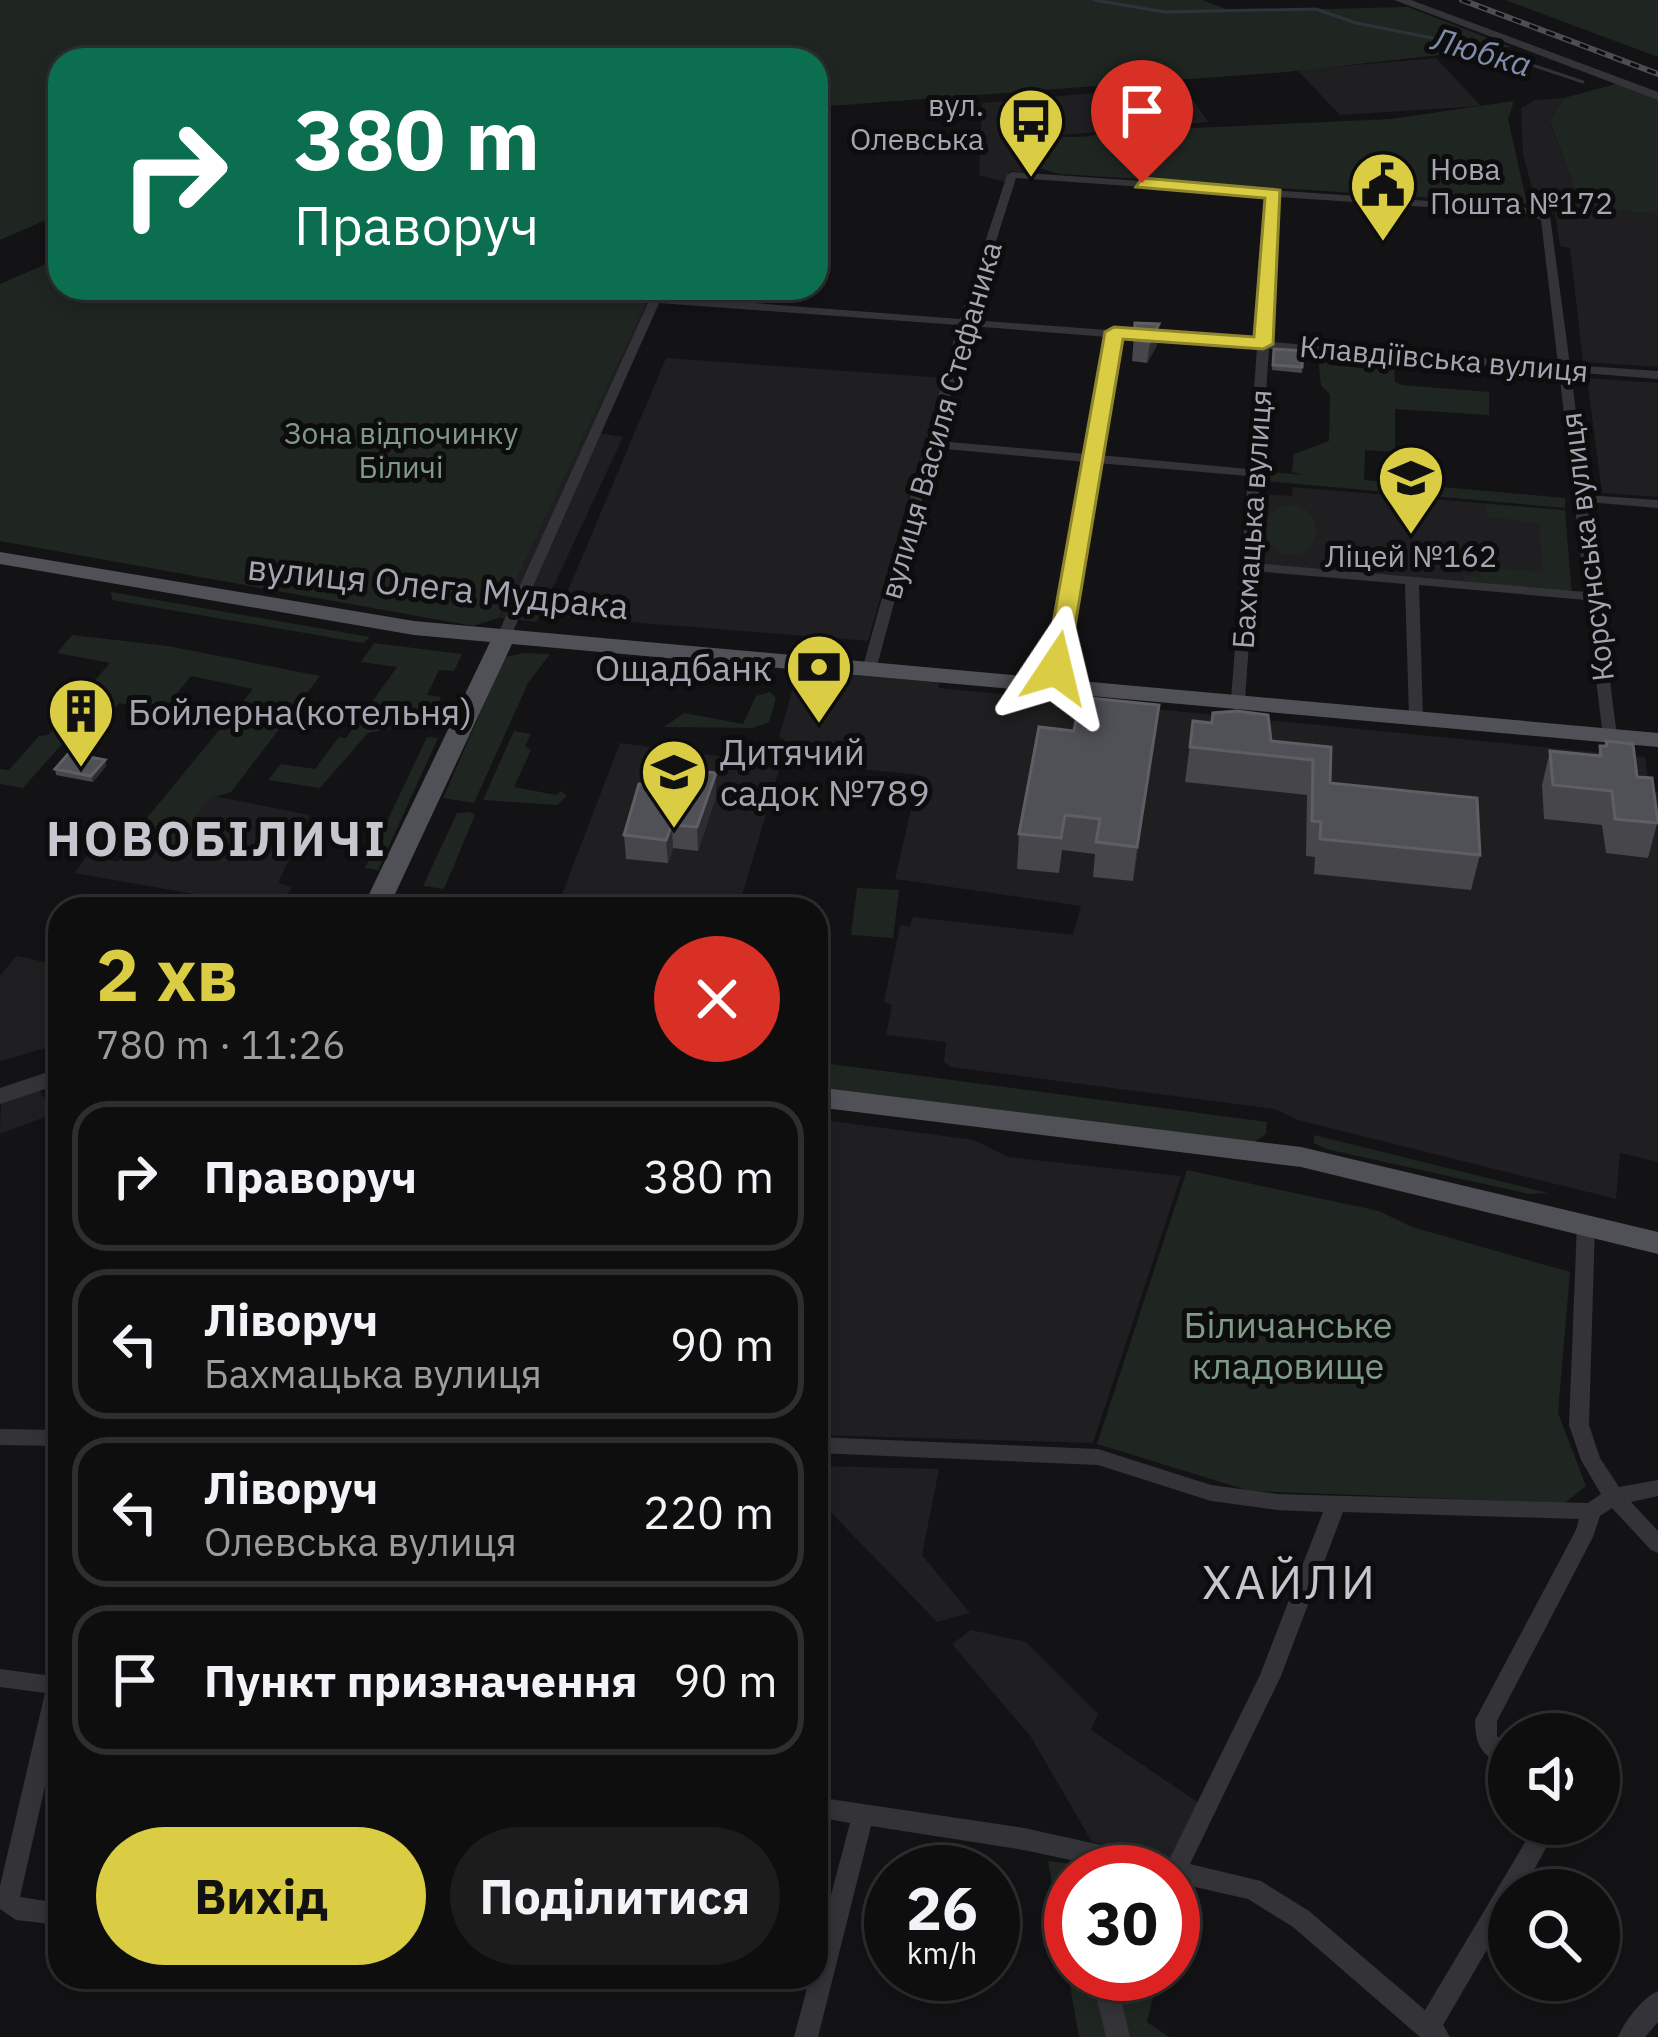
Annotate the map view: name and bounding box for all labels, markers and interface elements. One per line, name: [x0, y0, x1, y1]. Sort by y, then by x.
water label: Любка: [1426, 16, 1537, 86]
pin: [1091, 60, 1193, 183]
icon: arrive: [1109, 78, 1175, 144]
text: 380 m: [294, 84, 540, 193]
place label: вул. Олевська: [850, 85, 984, 158]
bus stop icon: вул. Олевська: [996, 86, 1066, 180]
icon: right: [96, 96, 252, 252]
place label: Нова Пошта №172: [1430, 149, 1613, 222]
public building icon: Нова Пошта №172: [1348, 150, 1418, 244]
text: Праворуч: [294, 190, 539, 260]
street label: вулиця Василя Стефаника: [870, 237, 1010, 603]
street label: Клавдіївська вулиця: [1298, 326, 1590, 390]
street label: Бахмацька вулиця: [1222, 388, 1280, 650]
street label: Корсунська вулиця: [1550, 410, 1622, 684]
park label: Зона відпочинку Біличі: [284, 413, 518, 486]
school or university icon: Ліцей №162: [1376, 443, 1446, 537]
place label: Ліцей №162: [1325, 536, 1497, 575]
street label: вулиця Олега Мудрака: [245, 543, 631, 629]
position arrow: [993, 605, 1119, 731]
bank icon: Ощадбанк: [784, 632, 854, 726]
place label: Ощадбанк: [595, 644, 772, 691]
building icon: Бойлерна(котельня): [46, 676, 116, 770]
place label: Бойлерна(котельня): [128, 688, 472, 735]
place label: Дитячий садок №789: [720, 728, 930, 816]
school or university icon: Дитячий садок №789: [639, 737, 709, 831]
district label: НОВОБІЛИЧІ: [46, 807, 388, 869]
text: 2 хв: [96, 927, 238, 1021]
button: close: [654, 936, 780, 1062]
text: 780 m · 11:26: [96, 1019, 346, 1070]
icon: right: [102, 1143, 168, 1209]
text: Праворуч: [204, 1147, 417, 1205]
text: 380 m: [643, 1147, 774, 1205]
text: Ліворуч: [204, 1290, 378, 1348]
park label: Біличанське кладовище: [1184, 1301, 1392, 1389]
icon: left: [102, 1311, 168, 1377]
text: 90 m: [670, 1315, 774, 1373]
text: Бахмацька вулиця: [204, 1348, 542, 1399]
text: Ліворуч: [204, 1458, 378, 1516]
icon: left: [102, 1479, 168, 1545]
text: 220 m: [643, 1483, 774, 1541]
text: Олевська вулиця: [204, 1516, 517, 1567]
district label: ХАЙЛИ: [1202, 1550, 1378, 1612]
icon: arrive: [102, 1647, 168, 1713]
text: Пункт призначення: [204, 1651, 638, 1709]
text: 90 m: [674, 1651, 777, 1709]
map controls: [1488, 1713, 1620, 2001]
button: sound: [1488, 1713, 1620, 1845]
button: Вихід: [96, 1827, 426, 1965]
button: Поділитися: [450, 1827, 780, 1965]
speed limit sign: 30: [1044, 1845, 1200, 2001]
text: 26: [906, 1868, 978, 1947]
button: search: [1488, 1869, 1620, 2001]
text: km/h: [907, 1933, 977, 1972]

